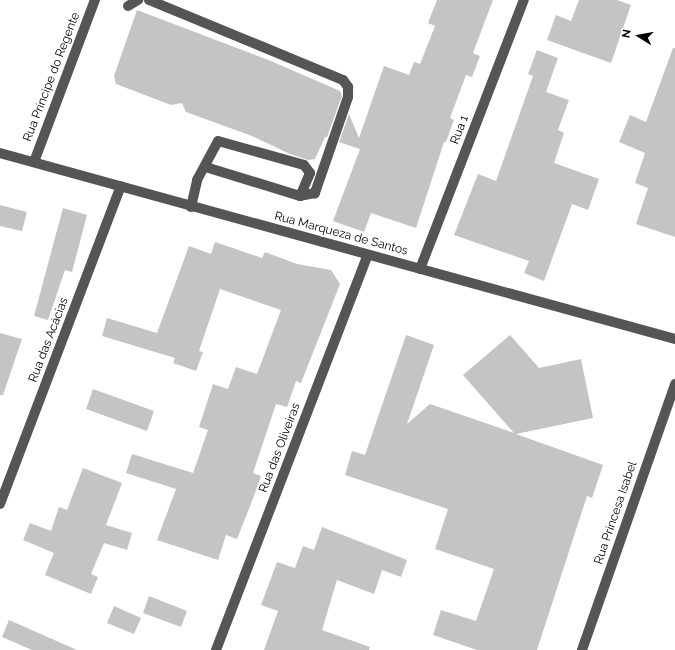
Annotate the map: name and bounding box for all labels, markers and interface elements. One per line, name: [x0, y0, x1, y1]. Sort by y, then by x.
street label: Rua Príncipe do Regente: [21, 10, 83, 144]
north arrow: [619, 16, 659, 56]
text: N: [620, 28, 634, 39]
street label: Rua 1: [448, 114, 472, 146]
street label: Rua Marqueza de Santos: [273, 209, 409, 259]
street label: Rua das Acácias: [26, 295, 72, 385]
street label: Rua das Oliveiras: [256, 401, 304, 495]
street label: Rua Princesa Isabel: [592, 460, 640, 566]

